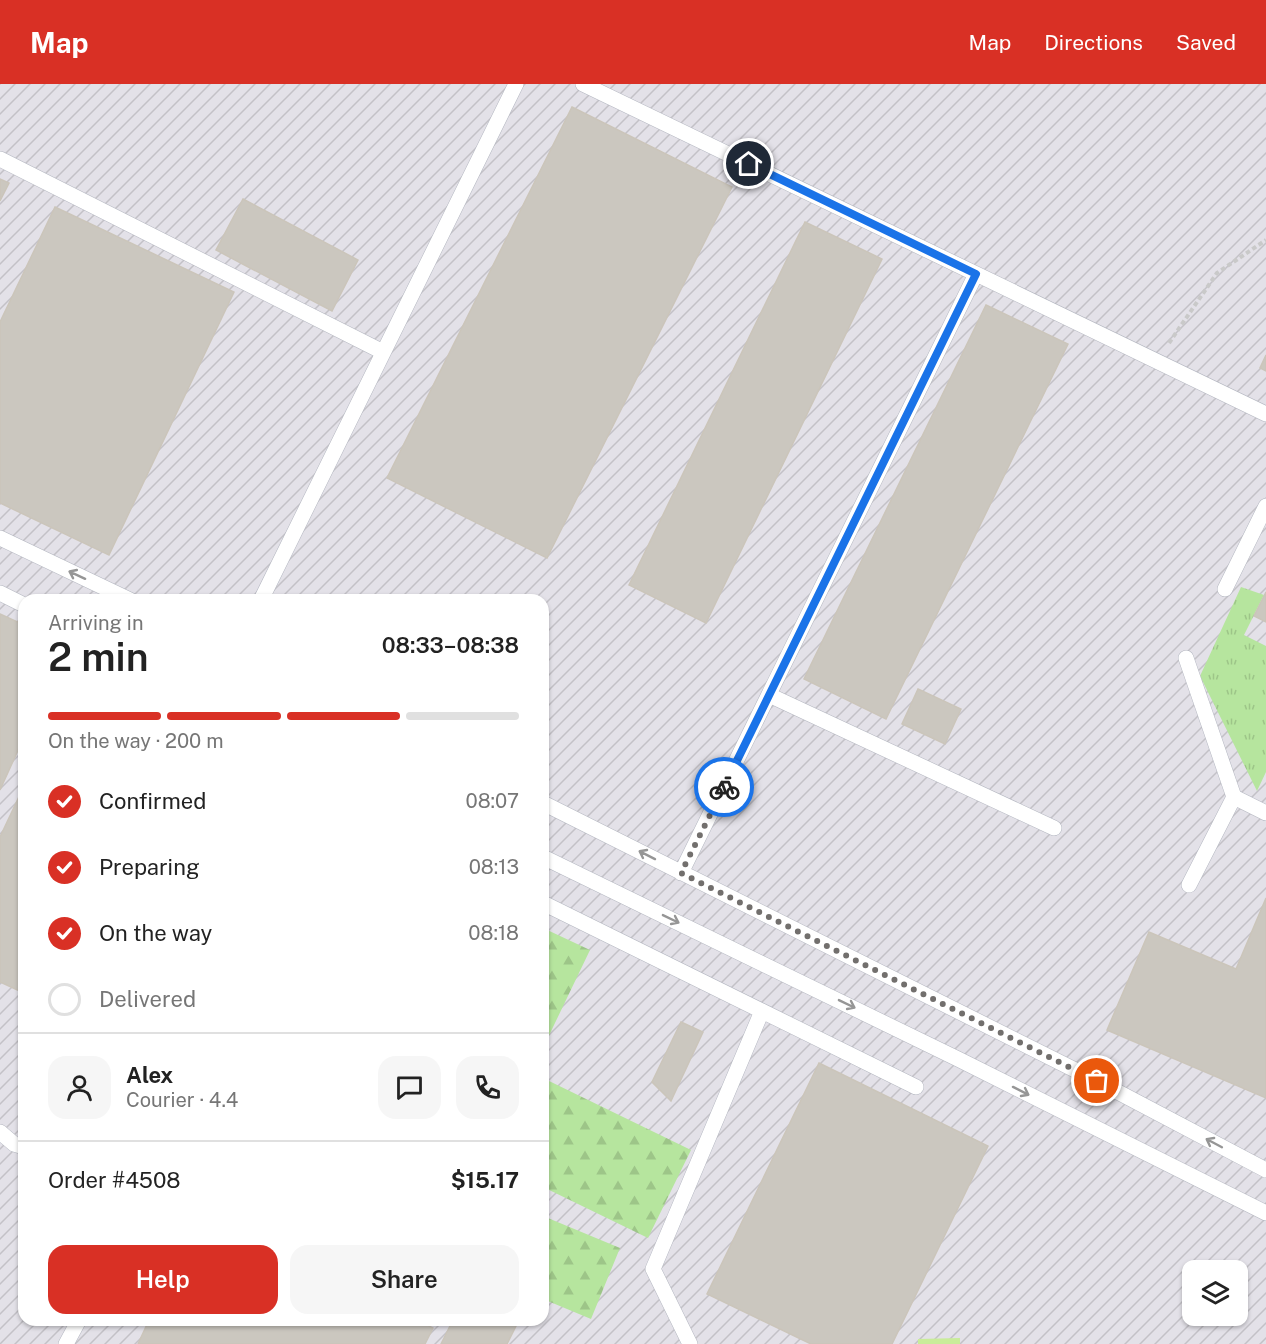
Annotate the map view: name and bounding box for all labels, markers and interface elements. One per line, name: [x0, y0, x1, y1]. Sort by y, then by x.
text: Map: [30, 26, 89, 59]
text: Map: [969, 30, 1011, 55]
text: Directions: [1044, 30, 1143, 55]
text: Saved: [1176, 30, 1236, 55]
pin: [723, 138, 774, 189]
icon: home: [732, 147, 765, 180]
one-way arrow: [69, 568, 87, 580]
text: Arriving in: [48, 611, 143, 635]
text: 08:33–08:38: [382, 632, 519, 658]
text: 2 min: [48, 634, 149, 680]
text: On the way · 200 m: [48, 729, 224, 753]
courier: [694, 757, 754, 817]
icon: bike: [708, 771, 741, 804]
icon: check: [48, 785, 81, 818]
text: Confirmed: [99, 788, 206, 814]
text: 08:07: [466, 789, 519, 813]
one-way arrow: [638, 849, 656, 861]
icon: check: [48, 851, 81, 884]
text: Preparing: [99, 854, 200, 880]
text: 08:13: [469, 855, 519, 879]
one-way arrow: [662, 914, 680, 926]
icon: check: [48, 917, 81, 950]
text: On the way: [99, 920, 212, 946]
text: 08:18: [468, 921, 519, 945]
text: Delivered: [99, 986, 196, 1012]
one-way arrow: [837, 999, 855, 1011]
pin: [1071, 1055, 1122, 1106]
button: person: [48, 1056, 111, 1119]
button: chat: [378, 1056, 441, 1119]
button: phone: [456, 1056, 519, 1119]
text: Alex: [126, 1062, 173, 1088]
icon: bag: [1080, 1064, 1113, 1097]
one-way arrow: [1012, 1085, 1030, 1097]
text: Courier · 4.4: [126, 1088, 238, 1112]
one-way arrow: [1206, 1137, 1223, 1149]
text: Order #4508: [48, 1167, 181, 1193]
text: $15.17: [451, 1167, 519, 1193]
button: Help: [48, 1245, 278, 1314]
button: Share: [290, 1245, 519, 1314]
map controls: [1182, 1260, 1248, 1326]
button: layers: [1182, 1260, 1248, 1326]

